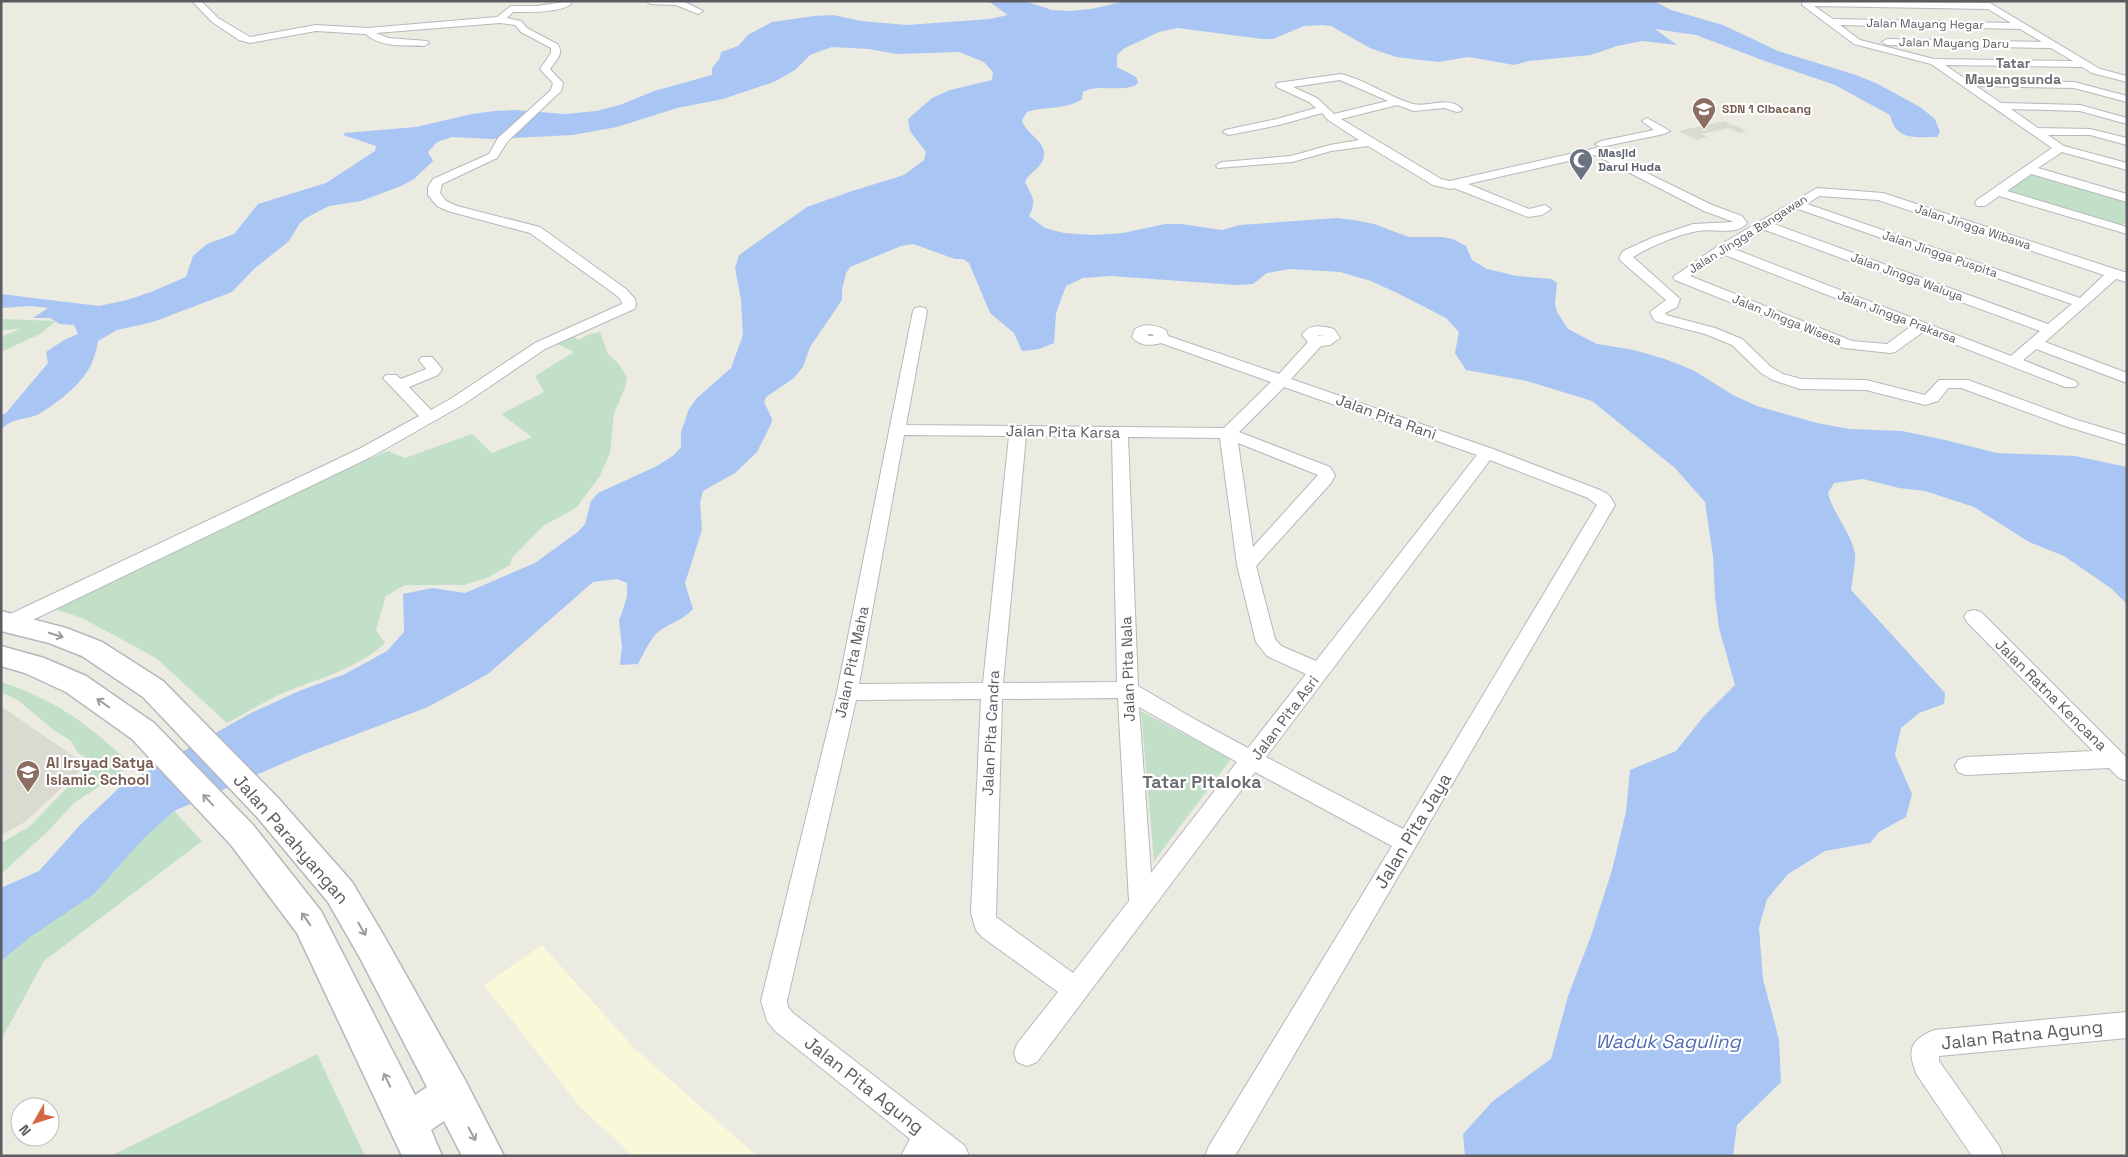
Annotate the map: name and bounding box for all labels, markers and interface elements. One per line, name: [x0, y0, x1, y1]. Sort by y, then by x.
street label: Jalan Mayang Hegar: [1866, 15, 1984, 33]
street label: Jalan Mayang Daru: [1899, 34, 2009, 52]
district label: Tatar Mayangsunda: [1965, 54, 2061, 88]
school or university icon: SDN 1 Cibacang: [1691, 96, 1717, 130]
place label: SDN 1 Cibacang: [1722, 101, 1811, 117]
place label: Masjid Darul Huda: [1598, 145, 1661, 175]
mosque icon: Masjid Darul Huda: [1568, 147, 1594, 181]
street label: Jalan Jingga Bangawan: [1686, 191, 1810, 277]
street label: Jalan Jingga Wibawa: [1913, 201, 2033, 253]
street label: Jalan Jingga Puspita: [1880, 227, 2000, 281]
street label: Jalan Jingga Waluya: [1849, 249, 1966, 305]
street label: Jalan Jingga Prakarsa: [1835, 287, 1959, 347]
street label: Jalan Jingga Wisesa: [1730, 291, 1844, 349]
street label: Jalan Pita Rani: [1333, 390, 1439, 443]
street label: Jalan Pita Karsa: [1006, 421, 1121, 442]
street label: Jalan Pita Maha: [830, 604, 873, 720]
street label: Jalan Pita Nala: [1116, 616, 1139, 722]
one-way arrow: [47, 631, 63, 641]
street label: Jalan Ratna Kencana: [1991, 635, 2112, 755]
street label: Jalan Pita Candra: [978, 669, 1003, 796]
street label: Jalan Pita Asri: [1247, 672, 1323, 764]
one-way arrow: [96, 698, 110, 708]
place label: Al Irsyad Satya Islamic School: [46, 753, 154, 789]
school or university icon: Al Irsyad Satya Islamic School: [15, 759, 41, 793]
street label: Jalan Parahyangan: [229, 769, 354, 908]
street label: Jalan Pita Jaya: [1369, 769, 1456, 893]
district label: Tatar Pitaloka: [1142, 770, 1262, 793]
one-way arrow: [202, 794, 214, 806]
one-way arrow: [301, 912, 311, 926]
one-way arrow: [358, 922, 368, 936]
street label: Jalan Ratna Agung: [1940, 1015, 2104, 1054]
water label: Waduk Saguling: [1595, 1029, 1741, 1054]
street label: Jalan Pita Agung: [800, 1031, 929, 1139]
one-way arrow: [382, 1073, 391, 1088]
north arrow: [10, 1097, 60, 1147]
text: N: [15, 1121, 35, 1139]
one-way arrow: [468, 1126, 477, 1141]

